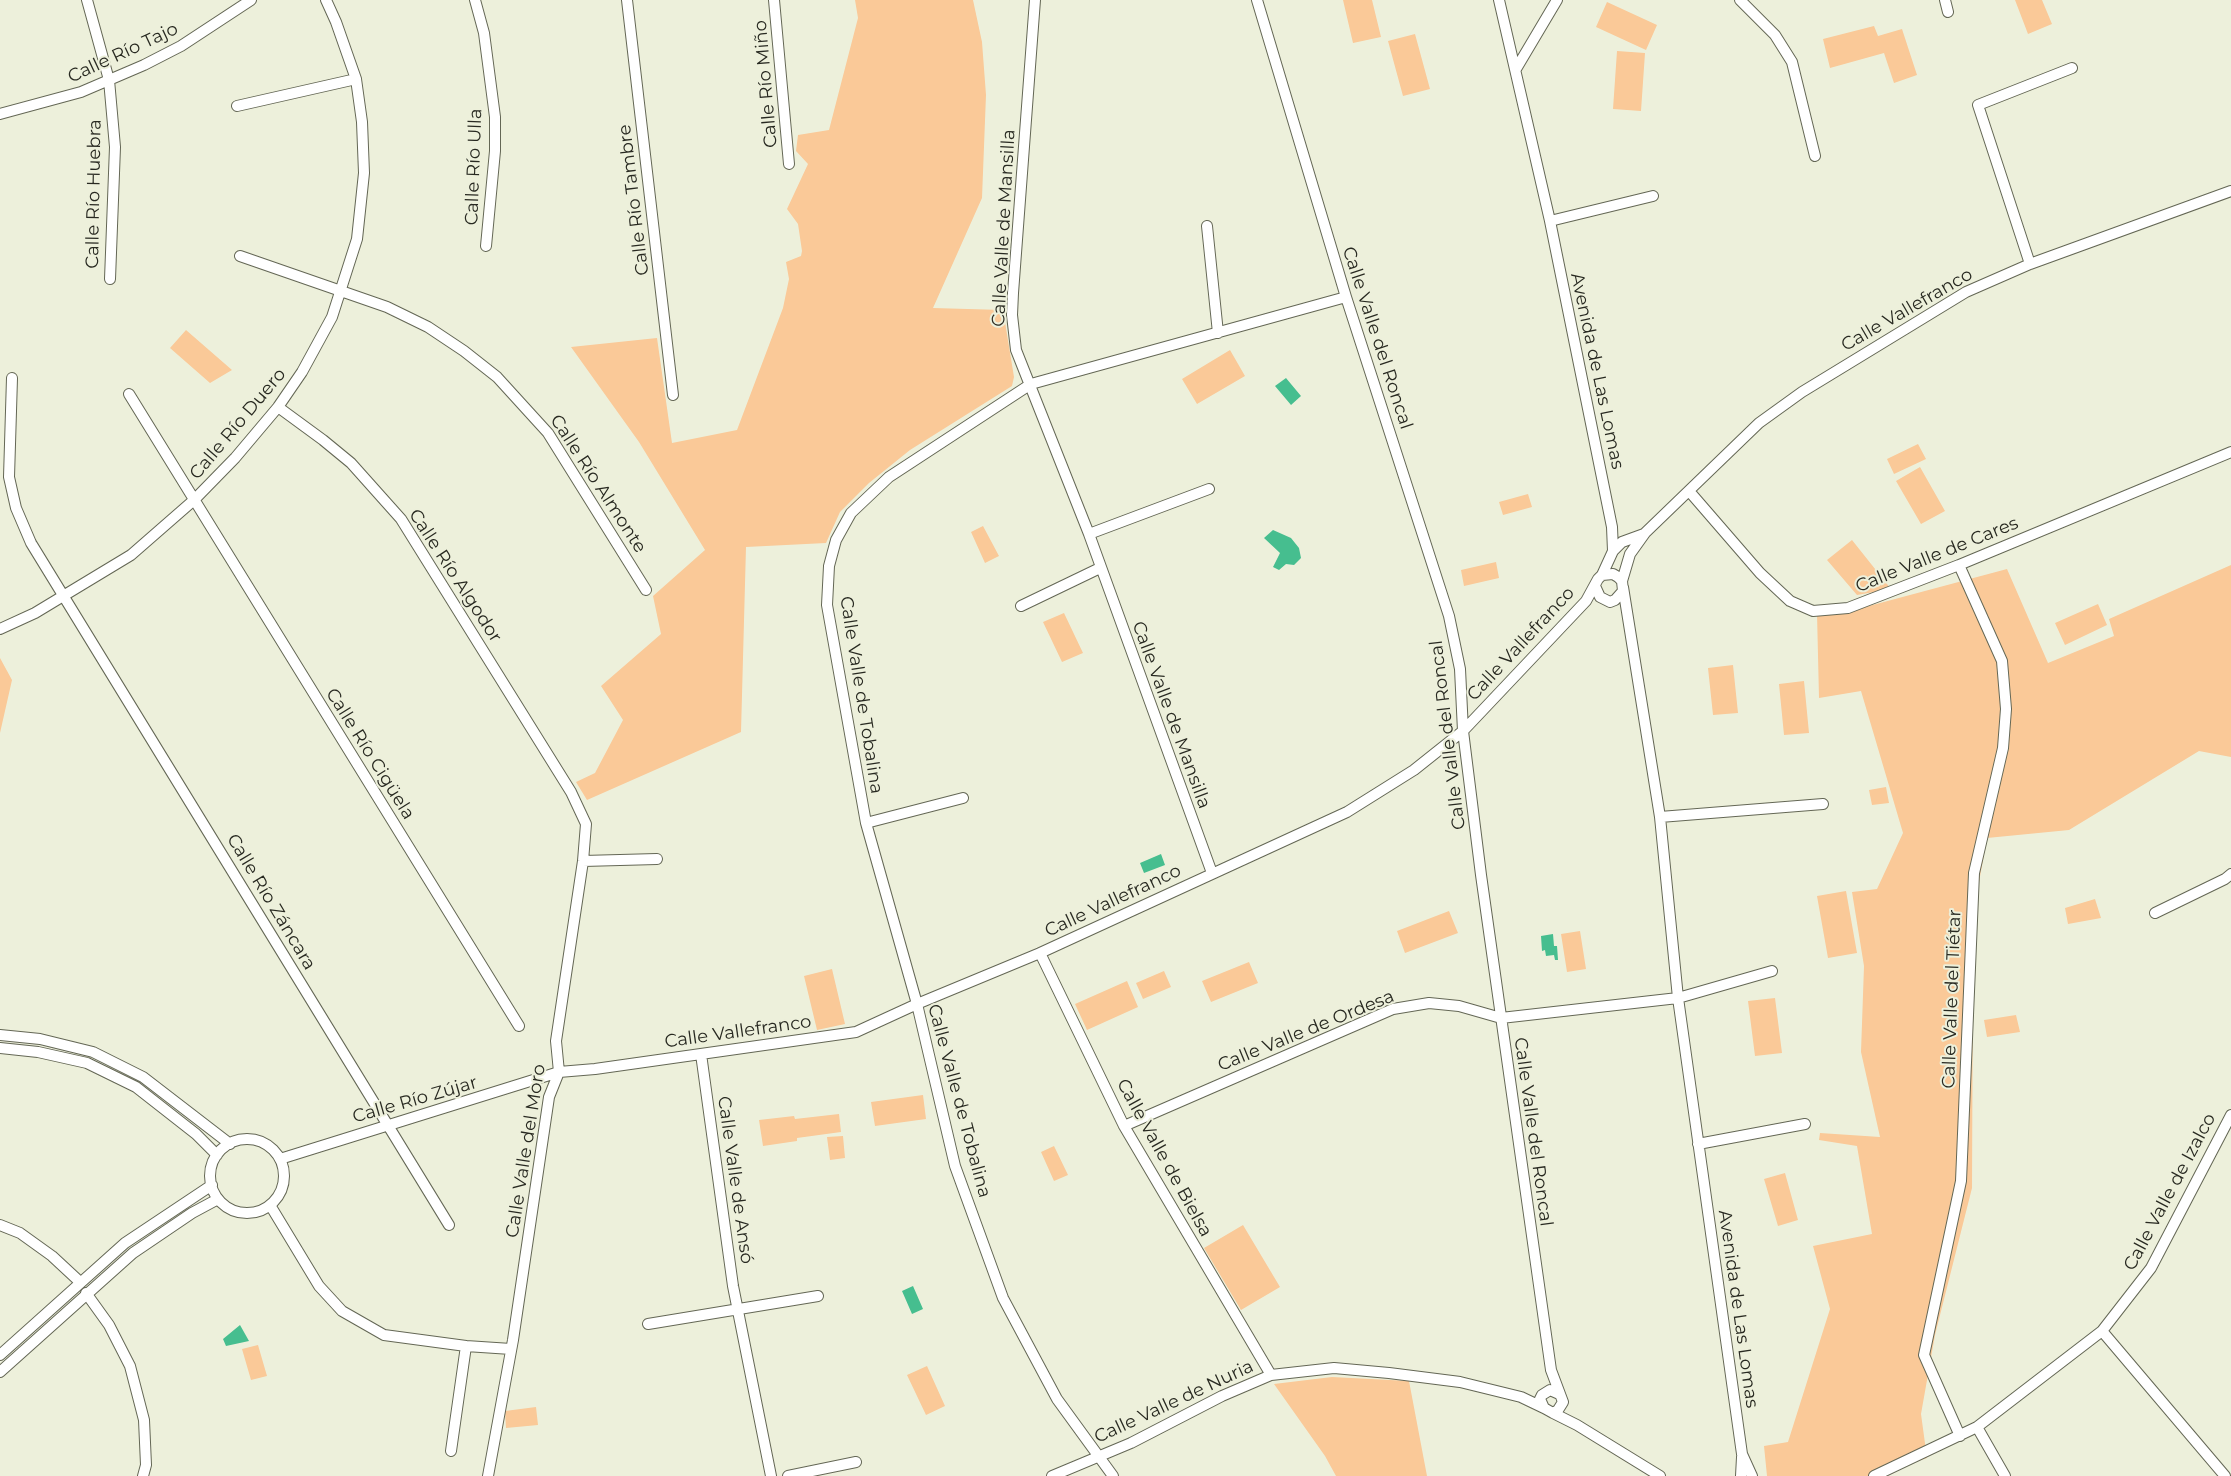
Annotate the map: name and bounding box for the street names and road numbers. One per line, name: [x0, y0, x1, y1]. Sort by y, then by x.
street label: Calle Río Tajo: [64, 18, 182, 88]
street label: Calle Río Miño: [750, 19, 782, 149]
street label: Calle Río Ulla: [461, 108, 487, 226]
street label: Calle Río Huebra: [82, 119, 106, 269]
street label: Calle Río Tambre: [614, 123, 654, 277]
street label: Calle Valle de Mansilla: [988, 129, 1020, 327]
street label: Calle Valle del Roncal: [1337, 244, 1417, 432]
street label: Calle Vallefranco: [1838, 264, 1976, 356]
street label: Avenida de Las Lomas: [1566, 271, 1628, 471]
street label: Calle Río Duero: [185, 364, 291, 484]
street label: Calle Río Almonte: [545, 411, 651, 557]
street label: Calle Río Algodor: [404, 505, 506, 647]
street label: Calle Valle de Cares: [1852, 512, 2022, 598]
street label: Calle Vallefranco: [1463, 583, 1579, 705]
street label: Calle Valle de Tobalina: [835, 595, 887, 795]
street label: Calle Valle de Mansilla: [1127, 618, 1215, 812]
street label: Calle Valle del Roncal: [1426, 639, 1470, 831]
street label: Calle Río Cigüela: [321, 684, 419, 824]
street label: Calle Río Záncara: [222, 830, 320, 974]
street label: Calle Vallefranco: [1041, 860, 1185, 942]
street label: Calle Valle del Tiétar: [1938, 909, 1966, 1089]
street label: Calle Valle de Ordesa: [1215, 986, 1397, 1076]
street label: Calle Valle de Tobalina: [923, 1002, 995, 1200]
street label: Calle Vallefranco: [663, 1011, 813, 1053]
street label: Calle Valle del Roncal: [1509, 1036, 1557, 1228]
street label: Calle Valle del Moro: [502, 1063, 550, 1239]
street label: Calle Río Zújar: [350, 1072, 480, 1128]
street label: Calle Valle de Bielsa: [1112, 1075, 1216, 1241]
street label: Calle Valle de Ansó: [713, 1095, 757, 1265]
street label: Calle Valle de Izalco: [2119, 1110, 2221, 1274]
street label: Avenida de Las Lomas: [1713, 1208, 1763, 1410]
street label: Calle Valle de Nuria: [1091, 1356, 1257, 1448]

